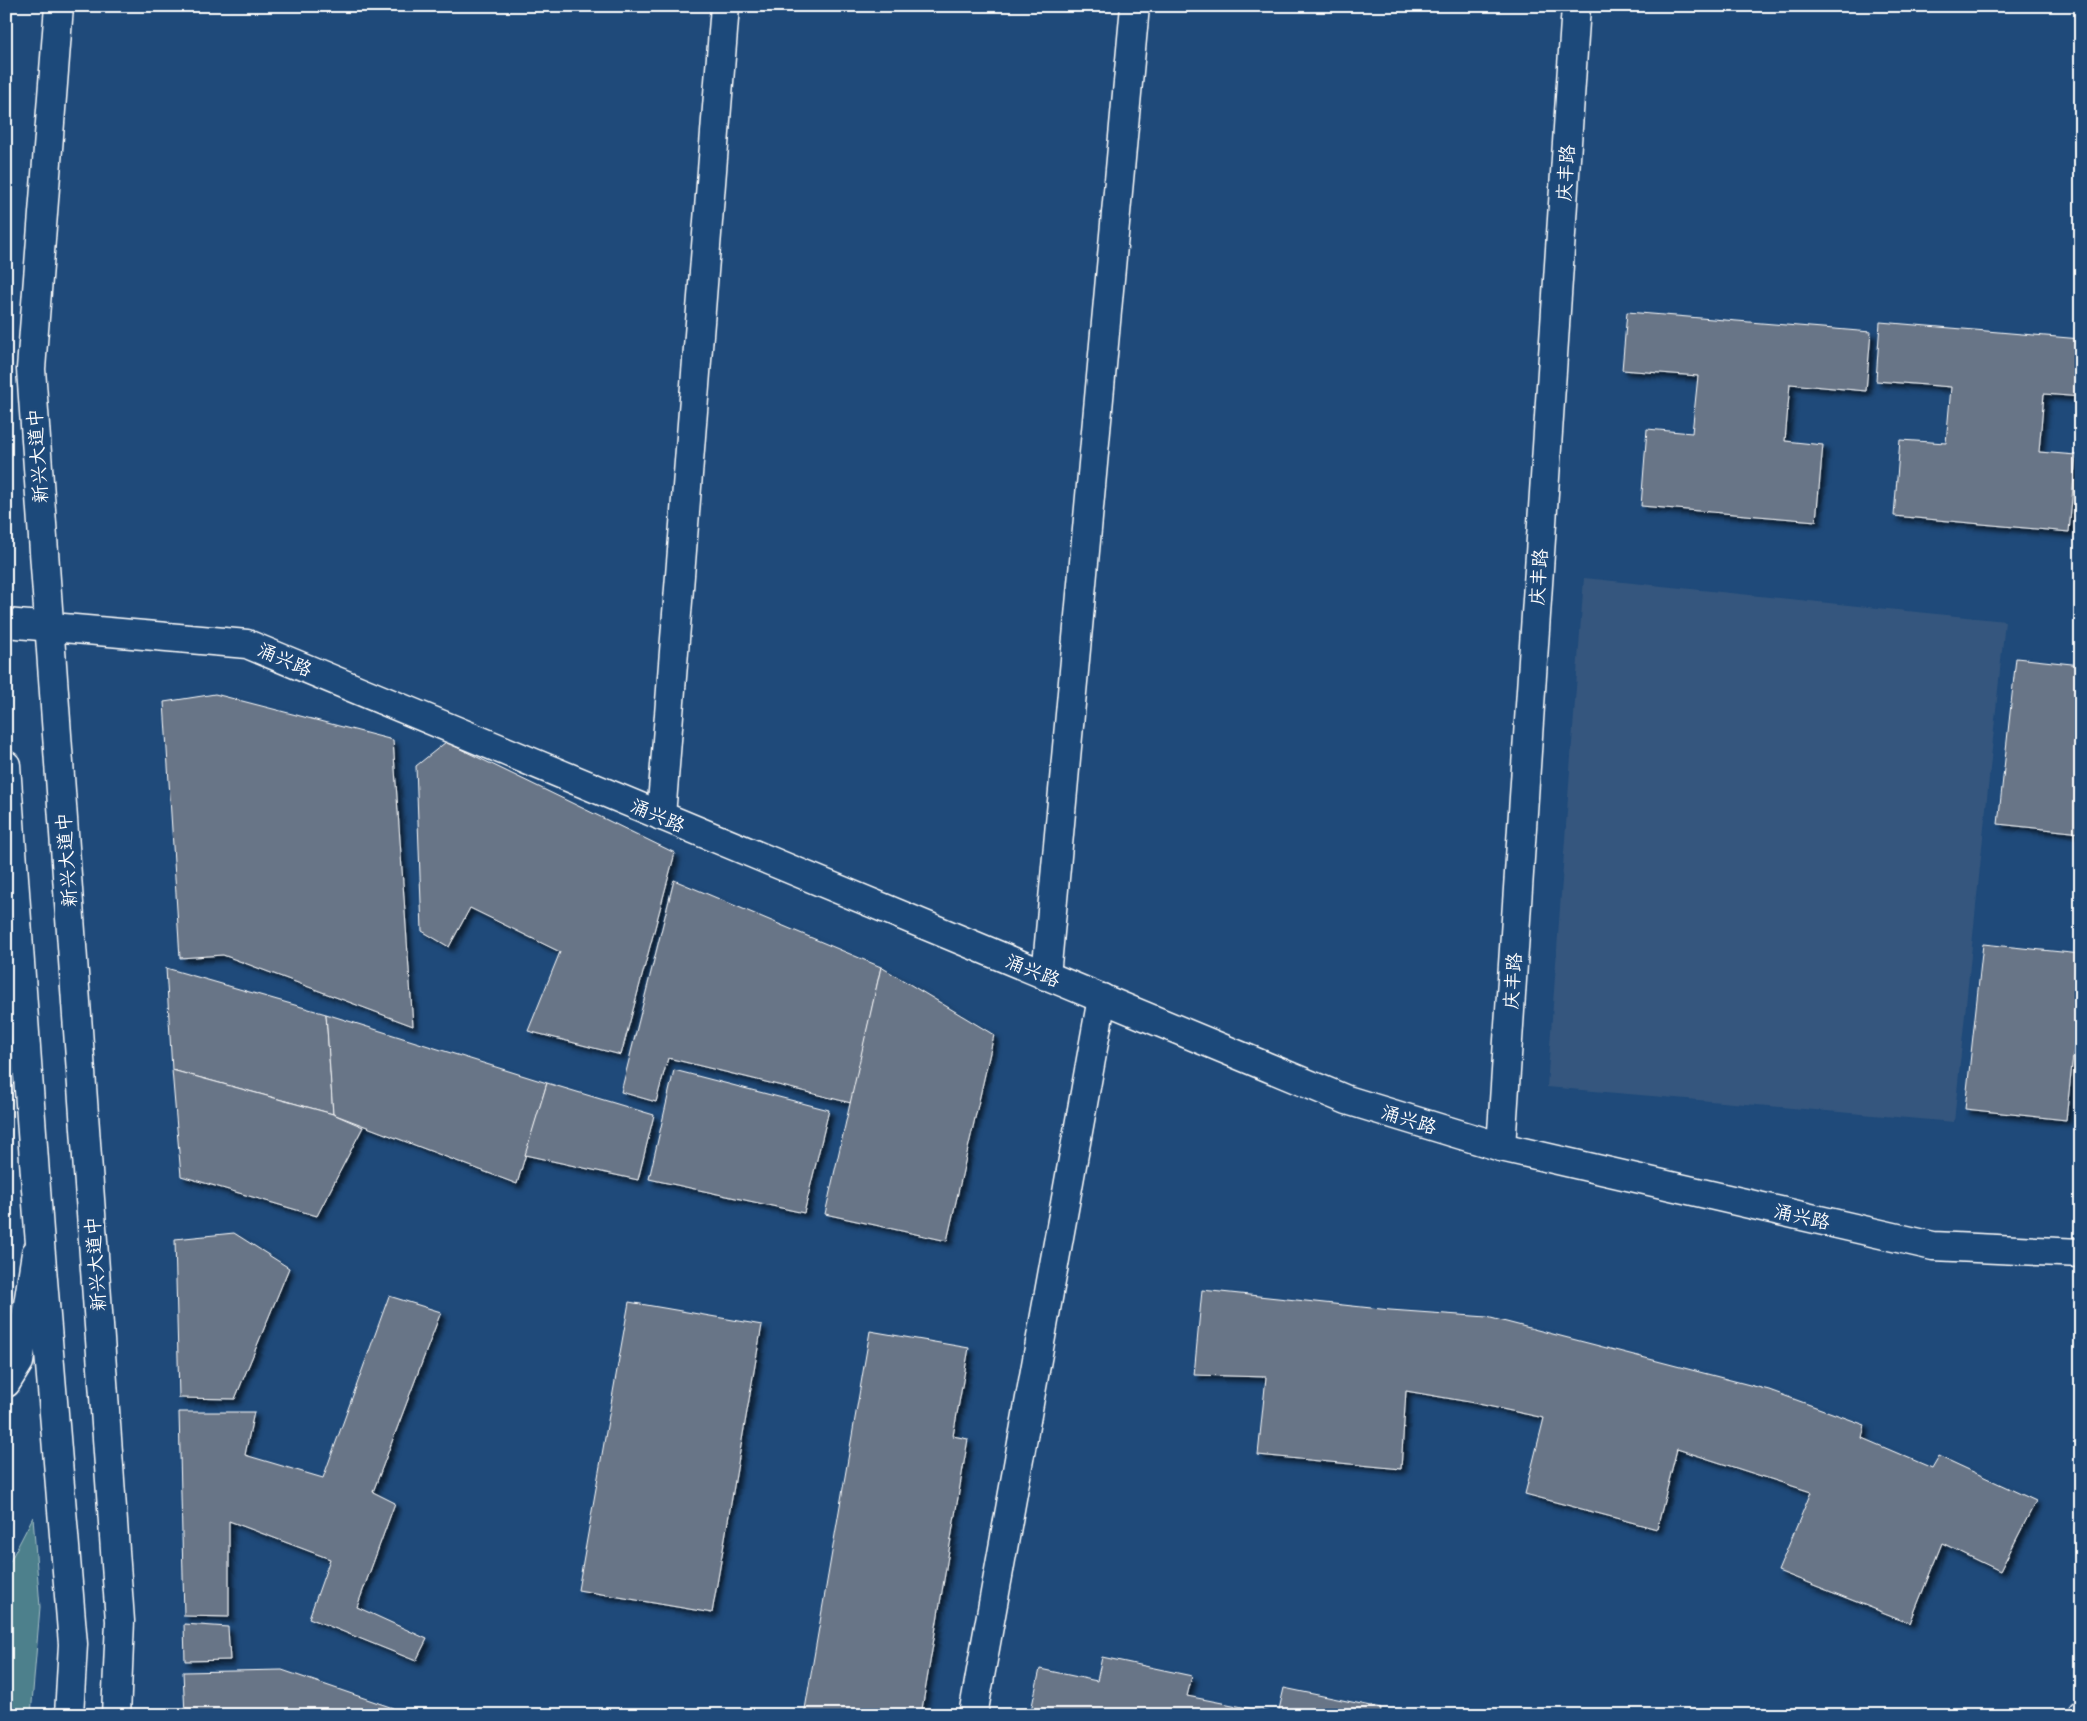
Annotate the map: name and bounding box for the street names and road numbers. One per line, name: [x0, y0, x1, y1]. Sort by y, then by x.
street label: 庆丰路: [1550, 144, 1580, 202]
street label: 新兴大道中: [21, 408, 53, 504]
street label: 庆丰路: [1523, 548, 1553, 606]
street label: 涌兴路: [254, 636, 316, 682]
street label: 涌兴路: [627, 792, 689, 838]
street label: 新兴大道中: [50, 812, 82, 908]
street label: 涌兴路: [1002, 947, 1064, 993]
street label: 庆丰路: [1497, 952, 1527, 1010]
street label: 涌兴路: [1378, 1098, 1440, 1140]
street label: 涌兴路: [1771, 1197, 1833, 1235]
street label: 新兴大道中: [79, 1216, 111, 1312]

